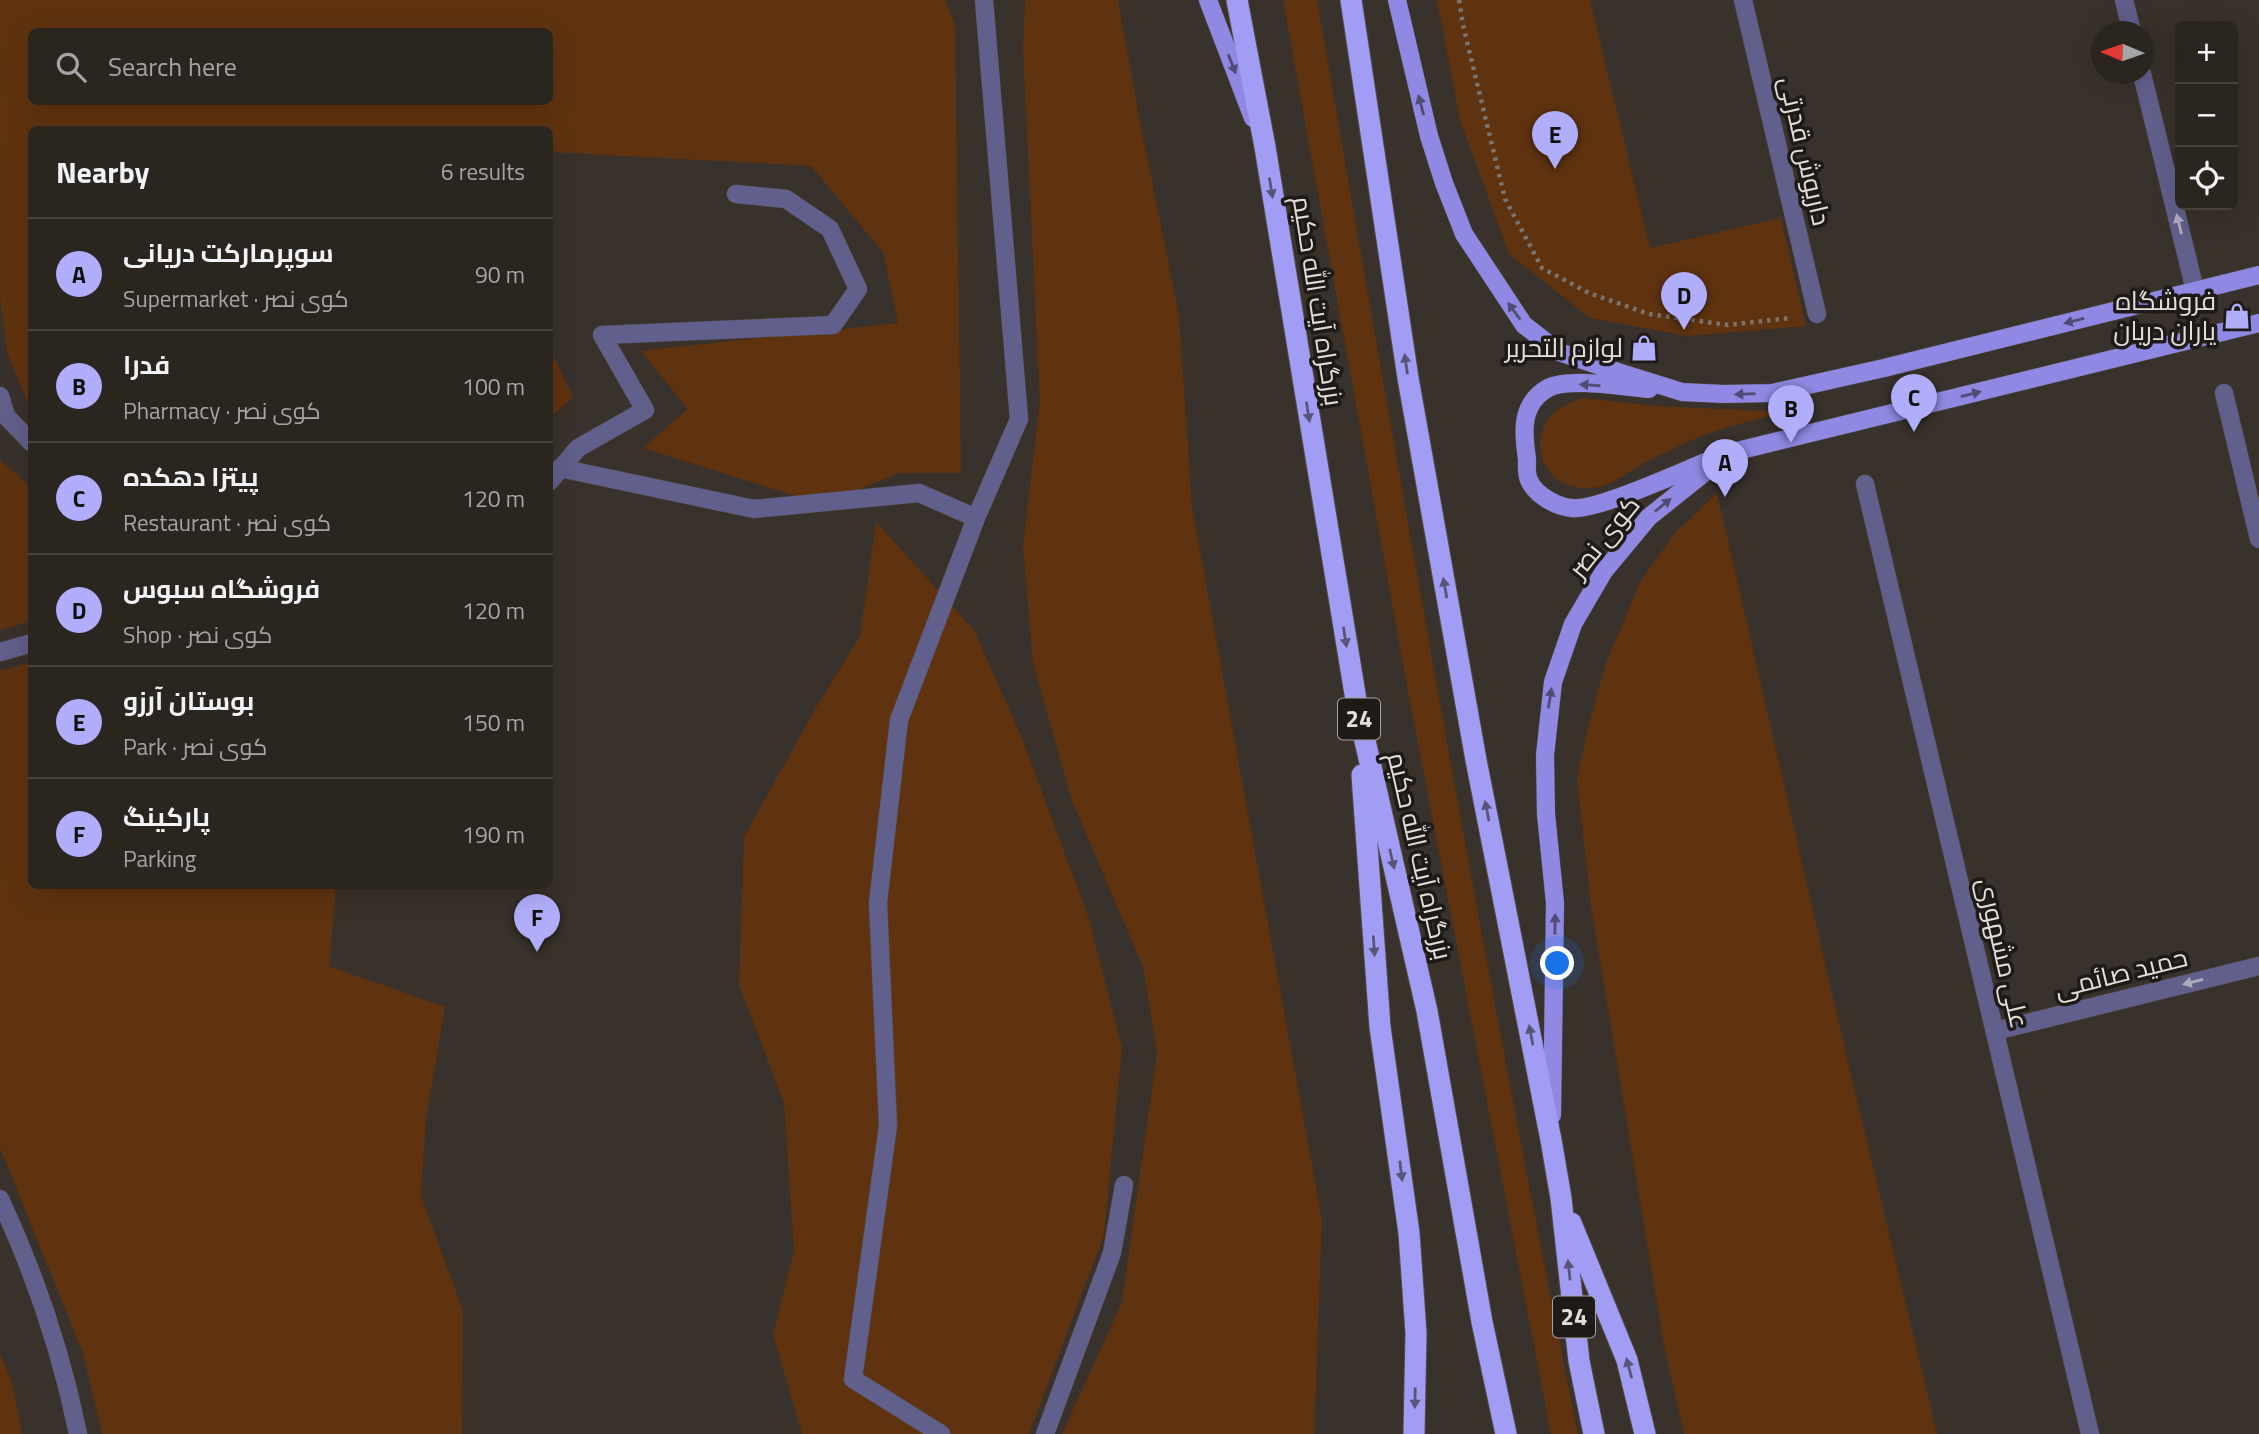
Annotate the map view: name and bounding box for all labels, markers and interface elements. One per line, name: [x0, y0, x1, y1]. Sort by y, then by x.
north arrow: [2091, 21, 2154, 84]
map controls: [2175, 21, 2238, 210]
button: +: [2175, 21, 2238, 84]
search box: [28, 28, 553, 105]
text: Search here: [108, 47, 237, 86]
icon: search: [52, 48, 90, 86]
one-way arrow: [1227, 53, 1238, 74]
street label: داریوش قدرتی: [1769, 72, 1842, 229]
button: −: [2175, 84, 2238, 147]
one-way arrow: [1415, 94, 1426, 116]
pin: E: [1532, 111, 1578, 169]
button: locate: [2175, 147, 2238, 210]
text: Nearby: [56, 149, 149, 195]
text: 6 results: [441, 154, 525, 189]
one-way arrow: [1266, 177, 1277, 199]
street label: بزرگراه آیت الله حکیم: [1283, 193, 1354, 409]
one-way arrow: [2173, 213, 2184, 235]
text: سوپرمارکت دریانی: [123, 233, 334, 272]
text: A: [72, 257, 86, 292]
text: 90 m: [475, 257, 525, 292]
pin: D: [1661, 272, 1707, 330]
text: Supermarket · کوی نصر: [123, 281, 349, 316]
place label: فروشگاه یاران دریان: [2113, 281, 2216, 350]
shop icon: فروشگاه یاران دریان: [2222, 301, 2252, 331]
one-way arrow: [1507, 302, 1522, 320]
one-way arrow: [2063, 316, 2085, 327]
place label: لوازم التحریر: [1503, 328, 1623, 367]
shop icon: لوازم التحریر: [1629, 333, 1659, 363]
text: فدرا: [123, 345, 170, 384]
one-way arrow: [1400, 353, 1411, 375]
text: B: [72, 369, 86, 404]
text: 100 m: [462, 369, 525, 404]
pin: C: [1891, 374, 1937, 432]
one-way arrow: [1579, 379, 1601, 390]
pin: B: [1768, 385, 1814, 443]
one-way arrow: [1734, 388, 1756, 399]
one-way arrow: [1960, 388, 1982, 399]
text: Pharmacy · کوی نصر: [123, 393, 321, 428]
one-way arrow: [1303, 401, 1314, 423]
pin: A: [1702, 439, 1748, 497]
text: پیتزا دهکده: [123, 457, 259, 496]
text: C: [73, 481, 85, 516]
text: 120 m: [462, 481, 525, 516]
street label: کوی نصر: [1557, 487, 1649, 588]
one-way arrow: [1654, 498, 1672, 513]
text: Restaurant · کوی نصر: [123, 505, 331, 540]
text: فروشگاه سبوس: [123, 569, 320, 608]
one-way arrow: [1440, 577, 1451, 599]
text: D: [72, 593, 86, 628]
text: 120 m: [462, 593, 525, 628]
text: Shop · کوی نصر: [123, 617, 272, 652]
one-way arrow: [1340, 626, 1351, 648]
text: بوستان آرزو: [123, 681, 254, 720]
one-way arrow: [1545, 687, 1556, 709]
road number: 24: [1338, 698, 1380, 740]
text: E: [73, 705, 85, 740]
text: 150 m: [462, 705, 525, 740]
text: Park · کوی نصر: [123, 729, 267, 764]
street label: بزرگراه آیت الله حکیم: [1378, 748, 1463, 964]
text: پارکینگ: [123, 797, 210, 836]
one-way arrow: [1481, 800, 1492, 822]
text: F: [73, 817, 85, 852]
text: 190 m: [462, 817, 525, 852]
text: Parking: [123, 841, 196, 876]
one-way arrow: [1387, 848, 1398, 870]
street label: علی مشهوری: [1967, 874, 2040, 1032]
pin: F: [514, 894, 560, 952]
one-way arrow: [1549, 913, 1560, 935]
one-way arrow: [1369, 935, 1380, 957]
street label: حمید صائمی: [2050, 937, 2191, 1008]
your location: [1540, 946, 1574, 980]
one-way arrow: [2182, 977, 2204, 988]
one-way arrow: [1525, 1024, 1536, 1046]
one-way arrow: [1396, 1160, 1407, 1182]
one-way arrow: [1563, 1259, 1574, 1281]
road number: 24: [1553, 1296, 1595, 1338]
one-way arrow: [1623, 1357, 1633, 1378]
one-way arrow: [1410, 1387, 1421, 1409]

